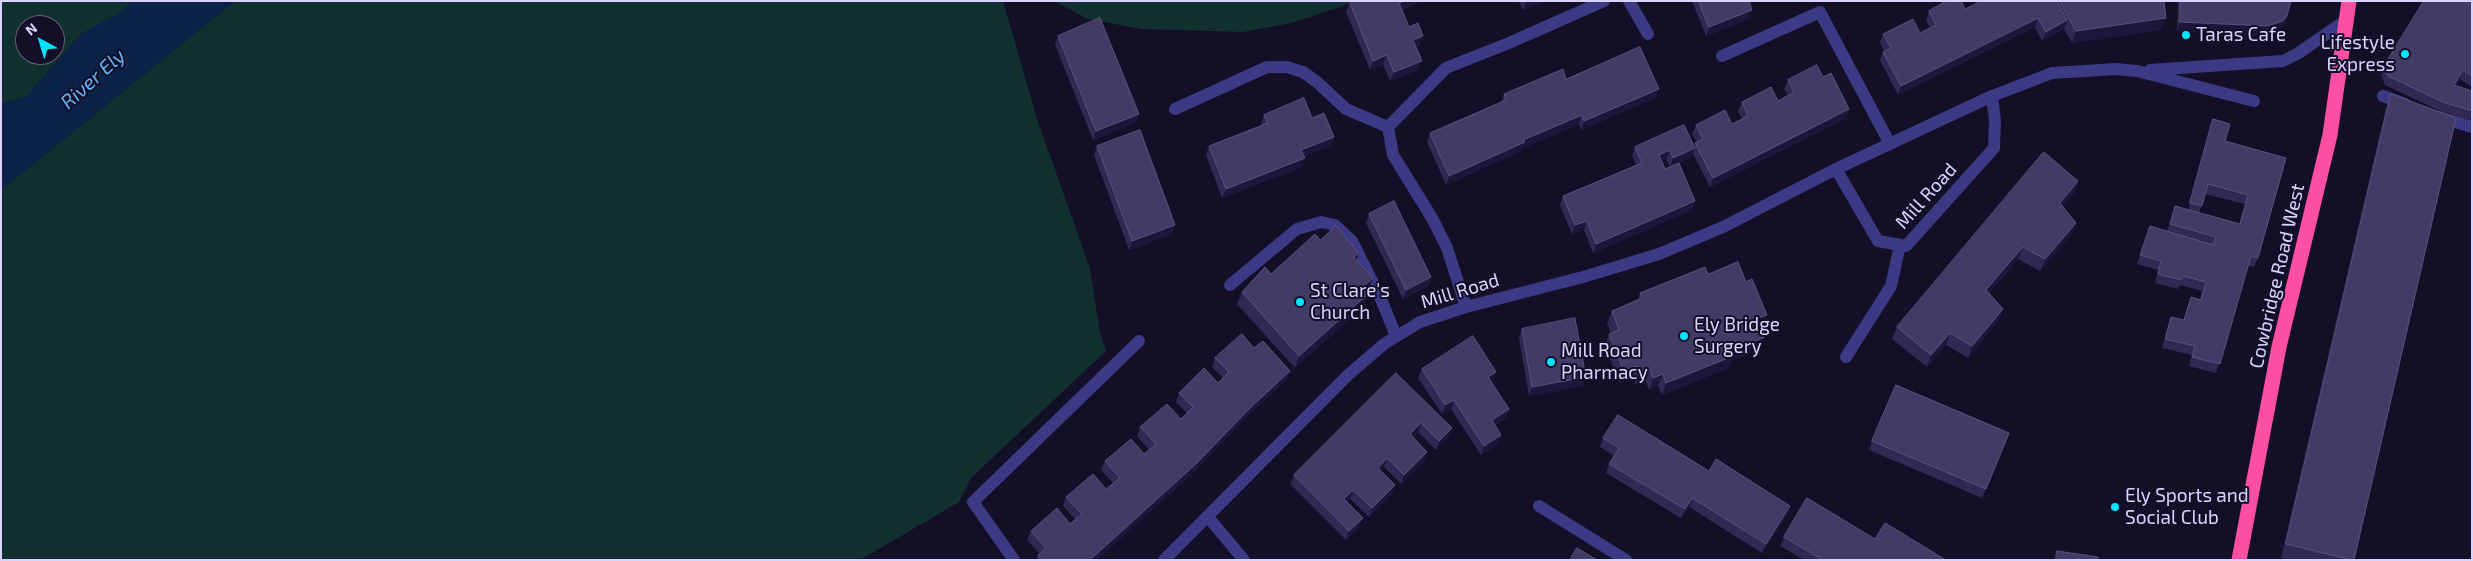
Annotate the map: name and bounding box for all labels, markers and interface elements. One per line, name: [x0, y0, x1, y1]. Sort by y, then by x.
north arrow: [15, 15, 65, 65]
text: N: [22, 19, 40, 39]
place label: Taras Cafe: [2196, 24, 2286, 46]
marker: Taras Cafe: [2180, 29, 2192, 41]
place label: Lifestyle Express: [2320, 32, 2395, 76]
water label: River Ely: [56, 44, 130, 114]
marker: Lifestyle Express: [2399, 48, 2411, 60]
street label: Mill Road: [1891, 158, 1961, 234]
street label: Cowbridge Road West: [2245, 181, 2309, 371]
street label: Mill Road: [1418, 268, 1502, 314]
place label: St Clare's Church: [1310, 280, 1390, 324]
marker: St Clare's Church: [1294, 296, 1306, 308]
place label: Ely Bridge Surgery: [1694, 314, 1780, 358]
marker: Ely Bridge Surgery: [1678, 330, 1690, 342]
place label: Mill Road Pharmacy: [1561, 340, 1648, 384]
marker: Mill Road Pharmacy: [1545, 356, 1557, 368]
place label: Ely Sports and Social Club: [2125, 485, 2249, 529]
marker: Ely Sports and Social Club: [2109, 501, 2121, 513]

